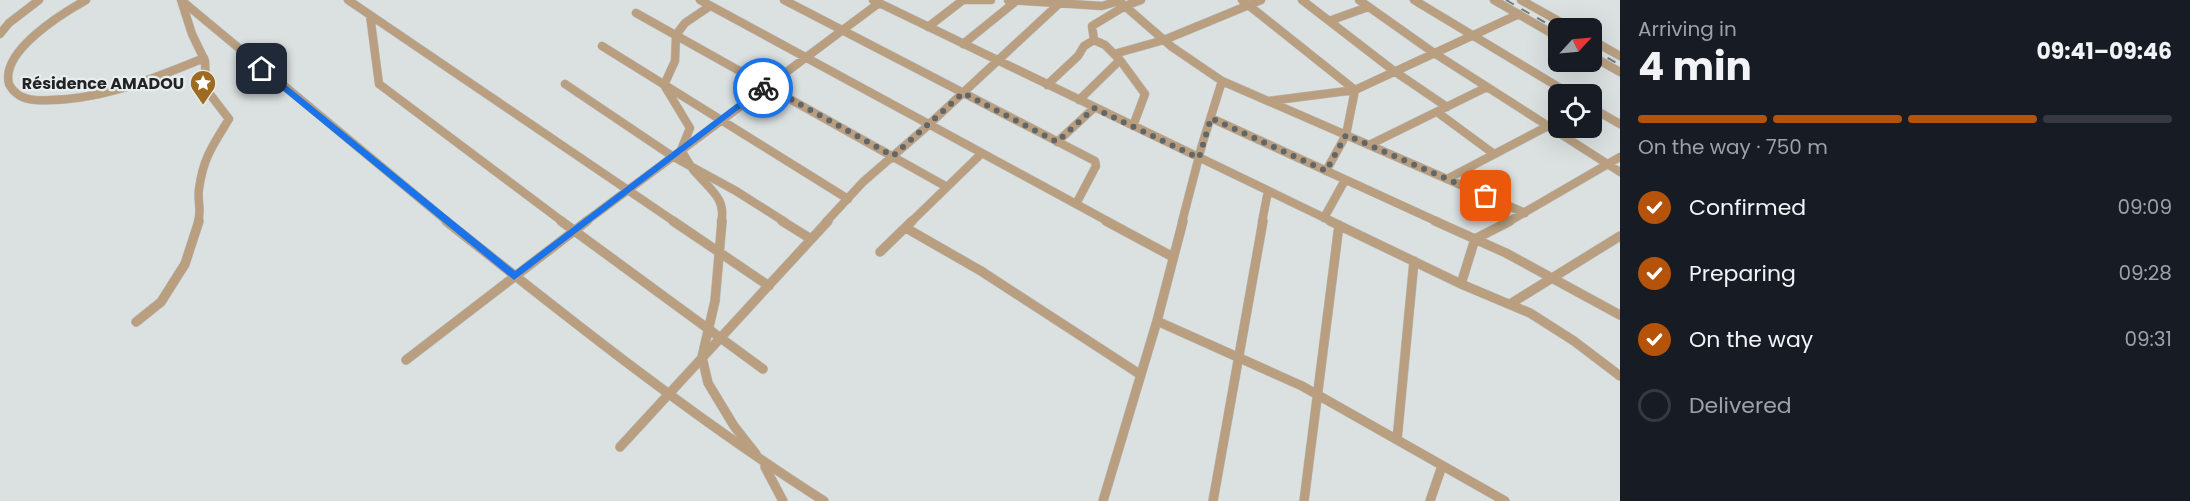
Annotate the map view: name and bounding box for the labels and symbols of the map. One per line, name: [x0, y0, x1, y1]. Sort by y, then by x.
north arrow: [1548, 18, 1602, 72]
pin: [236, 43, 287, 94]
courier: [733, 58, 793, 118]
place icon: Résidence AMADOU: [188, 68, 218, 106]
place label: Résidence AMADOU: [22, 72, 184, 95]
pin: [1460, 170, 1511, 221]

